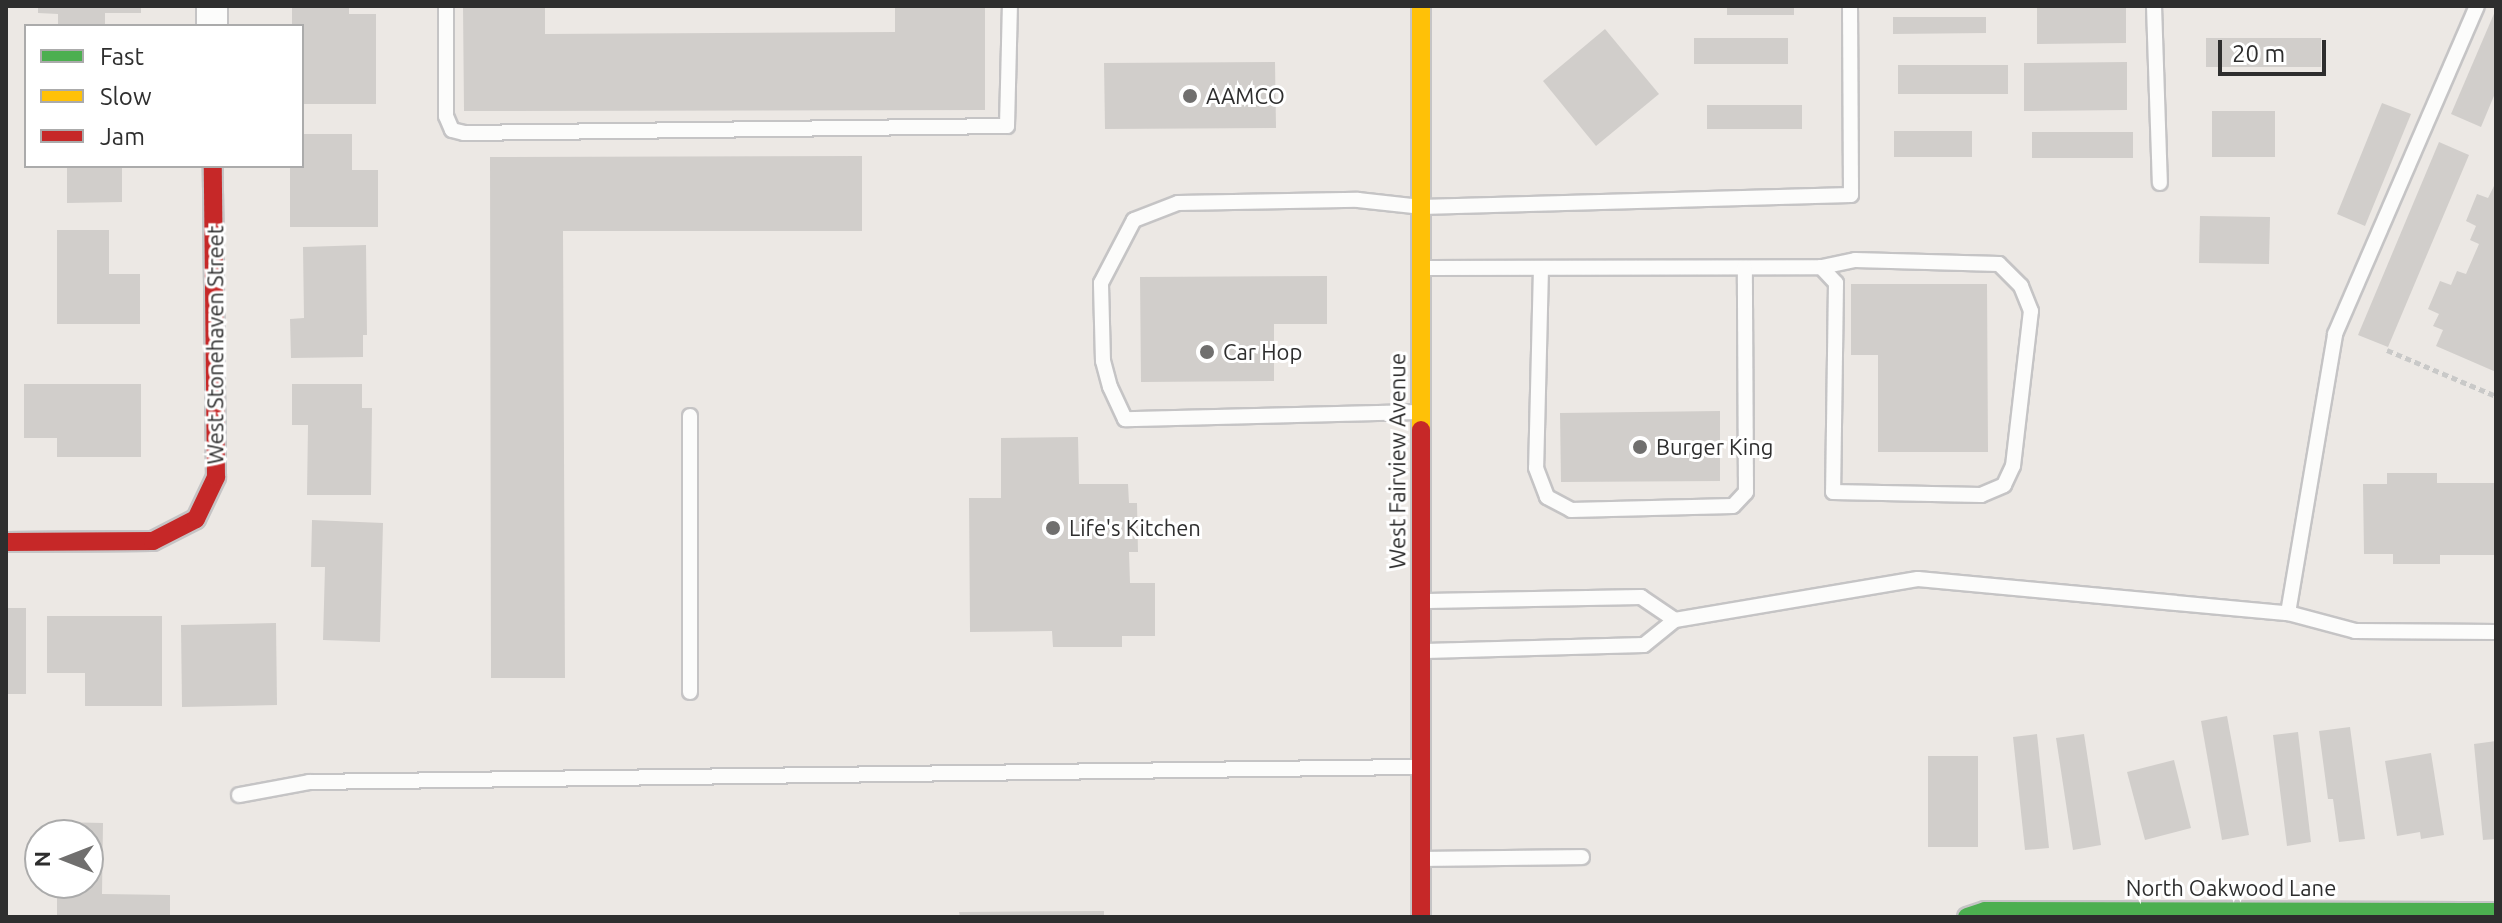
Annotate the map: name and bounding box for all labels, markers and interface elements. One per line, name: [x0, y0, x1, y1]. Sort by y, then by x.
legend: [24, 24, 304, 168]
scale bar: [2222, 24, 2330, 74]
text: 20 m: [2232, 40, 2285, 67]
text: Fast: [100, 43, 144, 70]
text: Slow: [100, 83, 152, 110]
place label: AAMCO: [1206, 83, 1285, 109]
marker: AAMCO: [1181, 87, 1199, 105]
text: Jam: [100, 123, 145, 150]
street label: West Stonehaven Street: [202, 226, 228, 464]
place label: Car Hop: [1223, 339, 1302, 365]
marker: Car Hop: [1198, 343, 1216, 361]
street label: West Fairview Avenue: [1384, 353, 1410, 569]
place label: Burger King: [1656, 434, 1773, 460]
marker: Burger King: [1631, 438, 1649, 456]
place label: Life's Kitchen: [1069, 515, 1201, 541]
marker: Life's Kitchen: [1044, 519, 1062, 537]
north arrow: [24, 819, 104, 899]
text: N: [29, 851, 54, 867]
street label: North Oakwood Lane: [2126, 875, 2336, 901]

